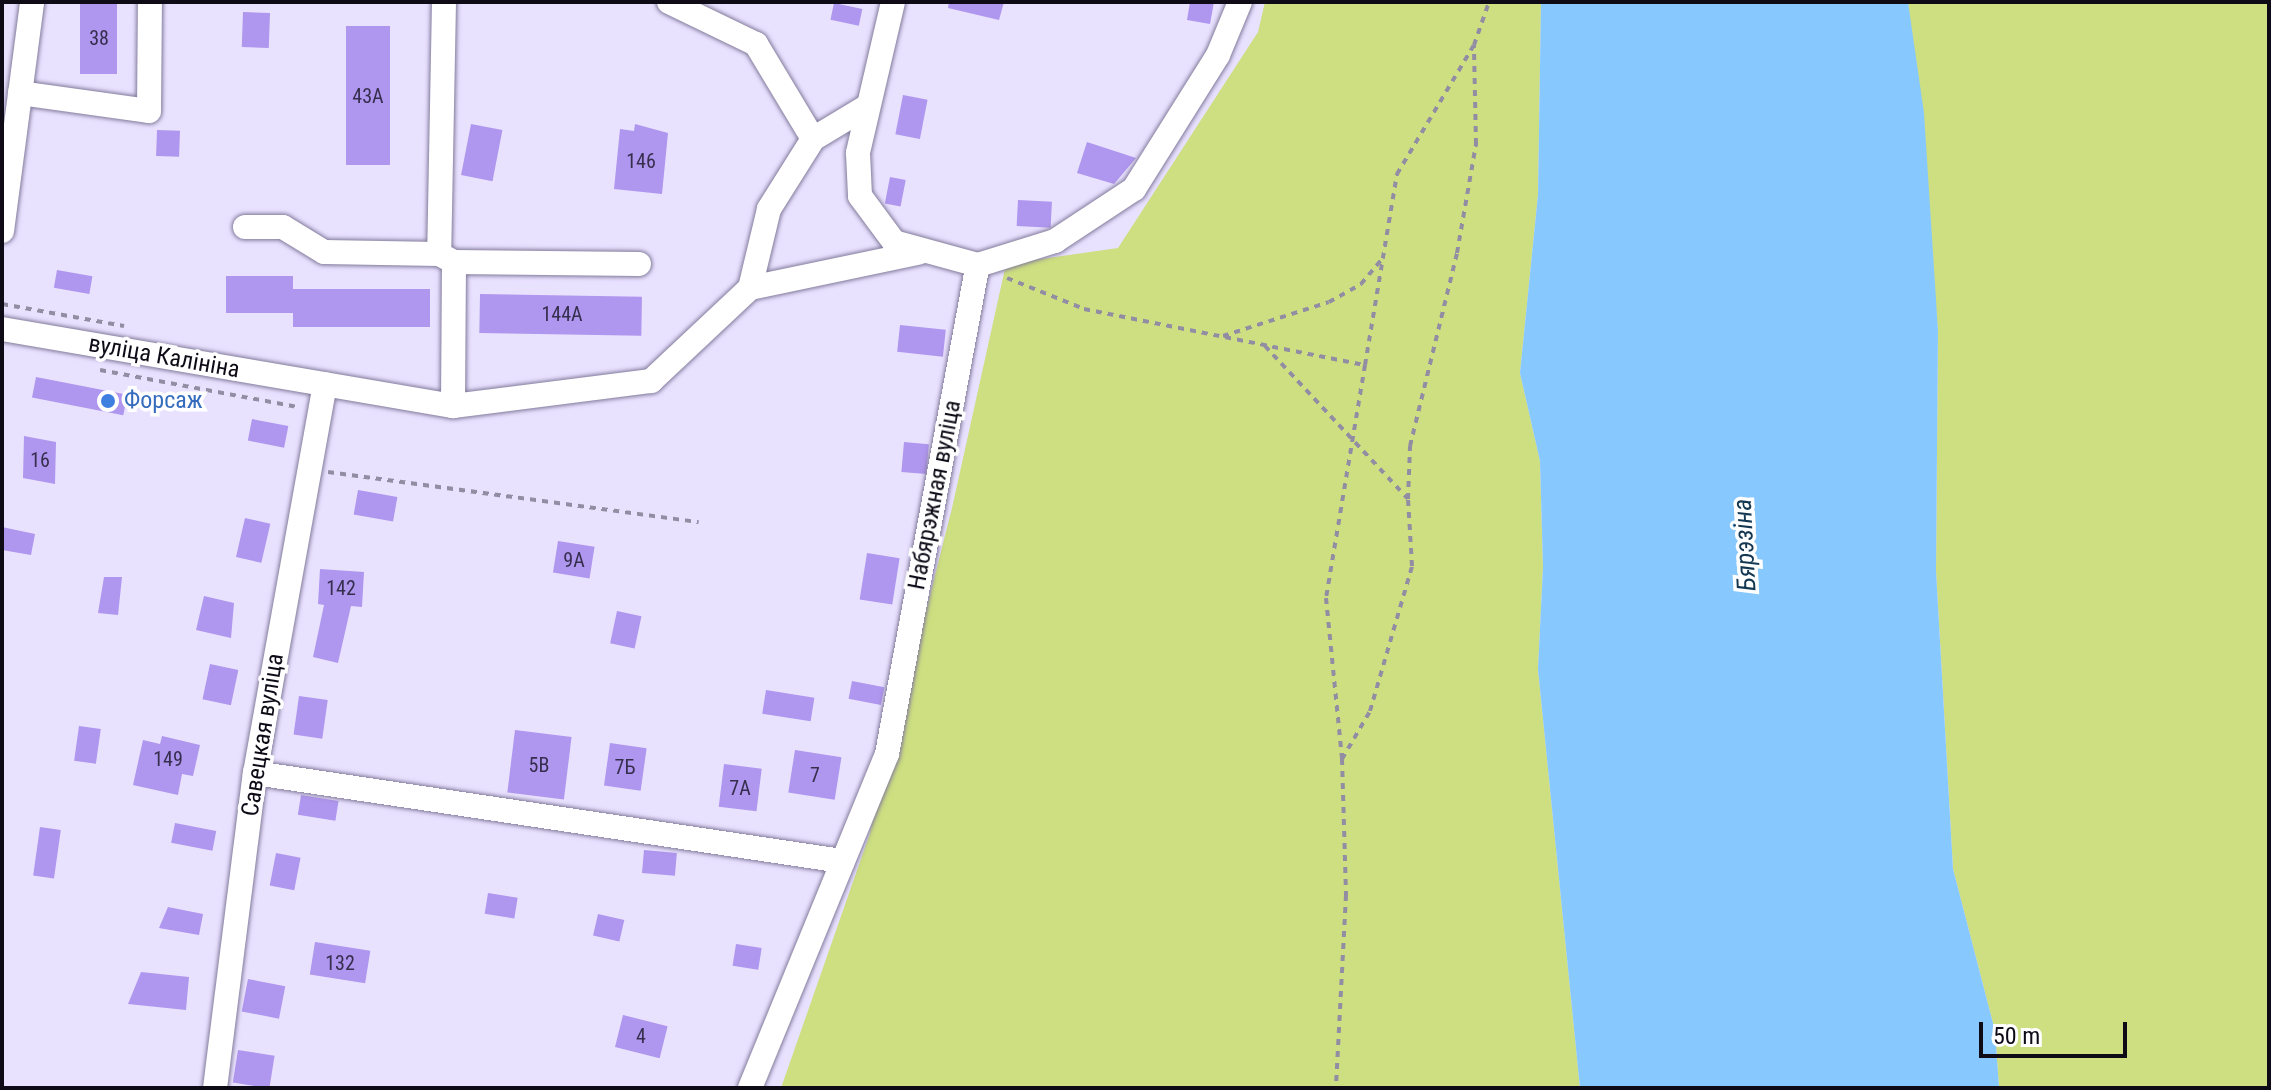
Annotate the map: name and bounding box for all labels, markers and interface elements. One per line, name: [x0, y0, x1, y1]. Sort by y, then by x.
house number: 38: [89, 26, 109, 50]
house number: 43А: [352, 84, 384, 108]
house number: 146: [626, 149, 656, 173]
house number: 144А: [541, 302, 583, 326]
street label: вуліца Калініна: [86, 330, 242, 384]
place label: Форсаж: [124, 387, 203, 415]
marker: Форсаж: [99, 392, 117, 410]
street label: Набярэжная вуліца: [902, 398, 968, 592]
house number: 16: [30, 448, 50, 472]
water label: Бярэзіна: [1727, 498, 1763, 592]
house number: 9А: [563, 548, 585, 572]
house number: 142: [326, 576, 356, 600]
street label: Савецкая вуліца: [236, 652, 290, 818]
house number: 149: [153, 747, 183, 771]
house number: 5В: [529, 753, 549, 777]
house number: 7Б: [615, 755, 635, 779]
house number: 7: [810, 763, 820, 787]
house number: 7А: [729, 776, 751, 800]
house number: 132: [325, 951, 355, 975]
scale bar: [1983, 1006, 2131, 1056]
text: 50 m: [1993, 1022, 2040, 1050]
house number: 4: [636, 1024, 646, 1048]

